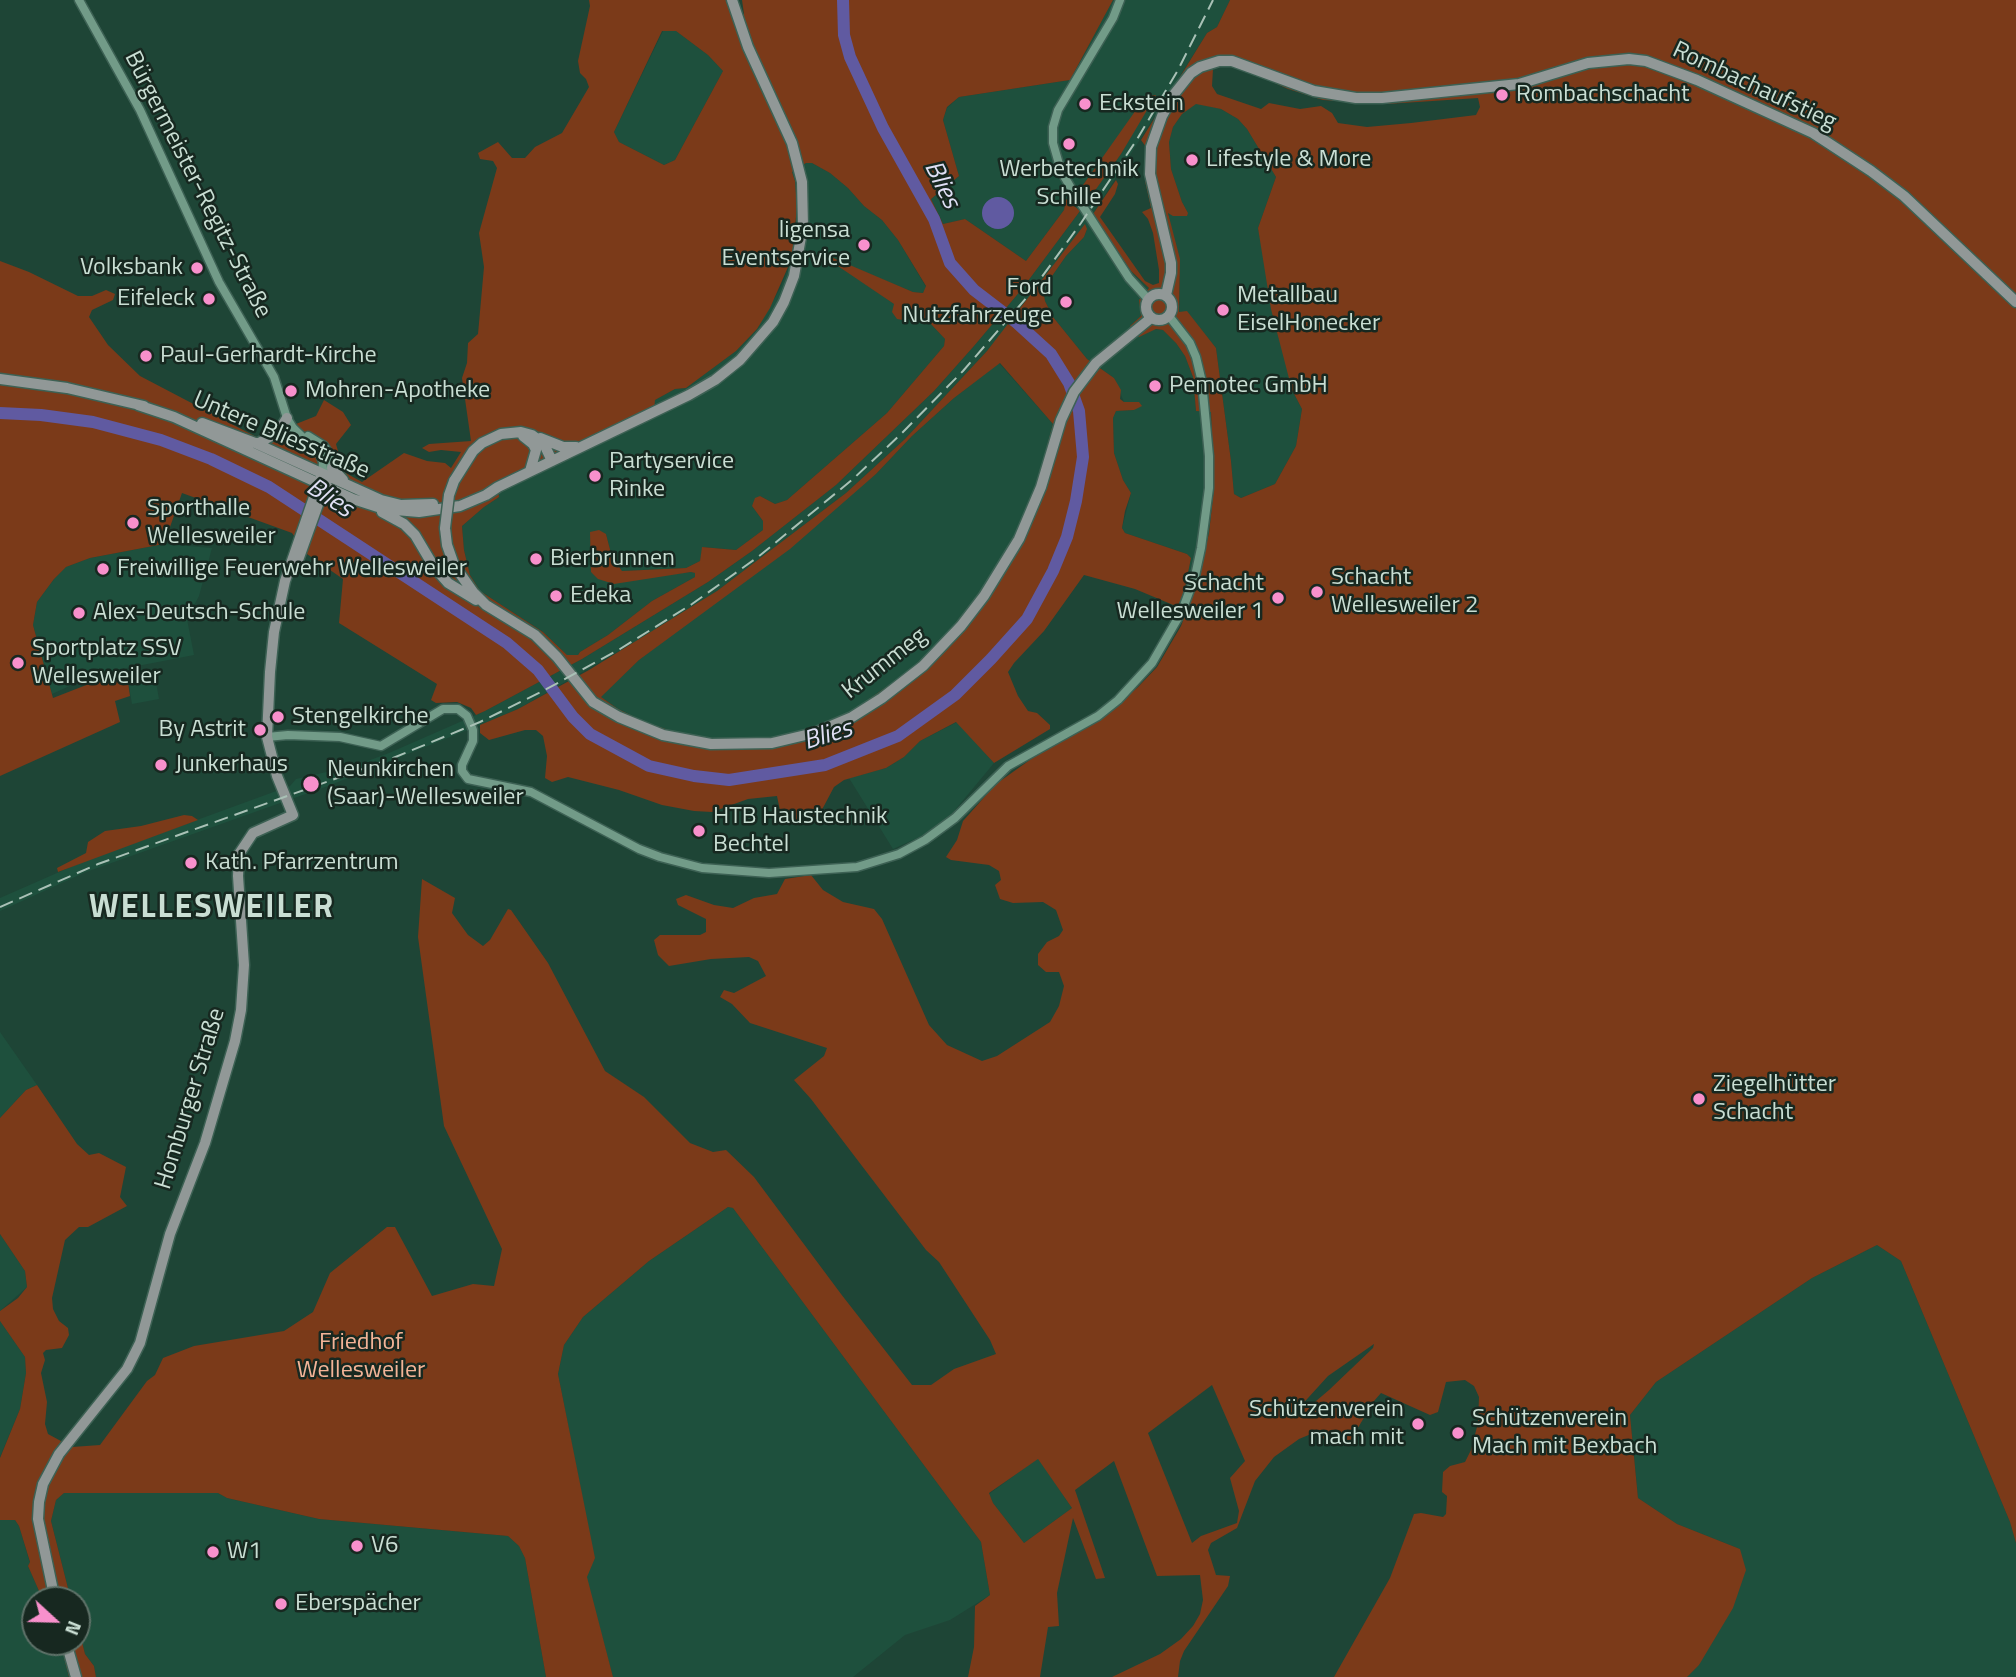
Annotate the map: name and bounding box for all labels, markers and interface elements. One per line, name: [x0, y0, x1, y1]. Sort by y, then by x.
street label: Rombachaufstieg: [1668, 36, 1840, 138]
street label: Bürgermeister-Regitz-Straße: [117, 47, 277, 323]
place label: Rombachschacht: [1516, 81, 1690, 109]
marker: Rombachschacht: [1494, 87, 1510, 103]
place label: Eckstein: [1099, 90, 1184, 118]
marker: Eckstein: [1077, 96, 1093, 112]
marker: Werbetechnik Schille: [1061, 136, 1077, 152]
place label: Lifestyle & More: [1206, 146, 1371, 174]
marker: Lifestyle & More: [1184, 152, 1200, 168]
water label: Blies: [916, 156, 966, 214]
place label: Werbetechnik Schille: [999, 156, 1139, 212]
place label: ligensa Eventservice: [721, 217, 850, 273]
marker: ligensa Eventservice: [856, 237, 872, 253]
place label: Volksbank: [80, 254, 183, 282]
marker: Volksbank: [189, 260, 205, 276]
place label: Ford Nutzfahrzeuge: [902, 274, 1052, 330]
place label: Metallbau EiselHonecker: [1237, 282, 1380, 338]
place label: Eifeleck: [117, 285, 195, 313]
marker: Eifeleck: [201, 291, 217, 307]
marker: Ford Nutzfahrzeuge: [1058, 294, 1074, 310]
marker: Metallbau EiselHonecker: [1215, 302, 1231, 318]
place label: Paul-Gerhardt-Kirche: [160, 342, 377, 370]
marker: Paul-Gerhardt-Kirche: [138, 348, 154, 364]
place label: Pemotec GmbH: [1169, 372, 1328, 400]
place label: Mohren-Apotheke: [305, 377, 490, 405]
marker: Pemotec GmbH: [1147, 378, 1163, 394]
marker: Mohren-Apotheke: [283, 383, 299, 399]
street label: Untere Bliesstraße: [188, 386, 374, 486]
place label: Partyservice Rinke: [609, 448, 734, 504]
marker: Partyservice Rinke: [587, 468, 603, 484]
water label: Blies: [300, 473, 358, 525]
place label: Sporthalle Wellesweiler: [147, 495, 276, 551]
marker: Sporthalle Wellesweiler: [125, 515, 141, 531]
place label: Bierbrunnen: [550, 545, 675, 573]
marker: Bierbrunnen: [528, 551, 544, 567]
place label: Freiwillige Feuerwehr Wellesweiler: [117, 555, 467, 583]
marker: Freiwillige Feuerwehr Wellesweiler: [95, 561, 111, 577]
place label: Schacht Wellesweiler 2: [1331, 564, 1478, 620]
place label: Schacht Wellesweiler 1: [1117, 570, 1264, 626]
place label: Edeka: [570, 582, 631, 610]
marker: Schacht Wellesweiler 2: [1309, 584, 1325, 600]
marker: Edeka: [548, 588, 564, 604]
marker: Schacht Wellesweiler 1: [1270, 590, 1286, 606]
place label: Alex-Deutsch-Schule: [93, 599, 305, 627]
marker: Alex-Deutsch-Schule: [71, 605, 87, 621]
street label: Krummeg: [837, 622, 933, 706]
place label: Sportplatz SSV Wellesweiler: [32, 635, 182, 691]
marker: Sportplatz SSV Wellesweiler: [10, 655, 26, 671]
place label: Stengelkirche: [292, 703, 429, 731]
marker: Stengelkirche: [270, 709, 286, 725]
water label: Blies: [800, 714, 856, 758]
place label: By Astrit: [159, 716, 246, 744]
marker: By Astrit: [252, 722, 268, 738]
place label: Junkerhaus: [175, 751, 288, 779]
place label: Neunkirchen (Saar)-Wellesweiler: [327, 756, 524, 812]
marker: Junkerhaus: [153, 757, 169, 773]
marker: Neunkirchen (Saar)-Wellesweiler: [301, 774, 321, 794]
place label: HTB Haustechnik Bechtel: [713, 803, 888, 859]
marker: HTB Haustechnik Bechtel: [691, 823, 707, 839]
place label: Kath. Pfarrzentrum: [205, 849, 399, 877]
marker: Kath. Pfarrzentrum: [183, 855, 199, 871]
district label: WELLESWEILER: [90, 890, 334, 928]
street label: Homburger Straße: [150, 1005, 232, 1193]
place label: Ziegelhütter Schacht: [1713, 1071, 1836, 1127]
marker: Ziegelhütter Schacht: [1691, 1091, 1707, 1107]
park label: Friedhof Wellesweiler: [297, 1329, 425, 1385]
place label: Schützenverein mach mit: [1249, 1396, 1404, 1452]
place label: Schützenverein Mach mit Bexbach: [1472, 1405, 1657, 1461]
marker: Schützenverein mach mit: [1410, 1416, 1426, 1432]
marker: Schützenverein Mach mit Bexbach: [1450, 1425, 1466, 1441]
place label: V6: [371, 1532, 398, 1560]
place label: W1: [227, 1538, 262, 1566]
marker: V6: [349, 1538, 365, 1554]
marker: W1: [205, 1544, 221, 1560]
north arrow: [21, 1586, 91, 1656]
place label: Eberspächer: [295, 1590, 421, 1618]
marker: Eberspächer: [273, 1596, 289, 1612]
text: N: [58, 1617, 90, 1640]

